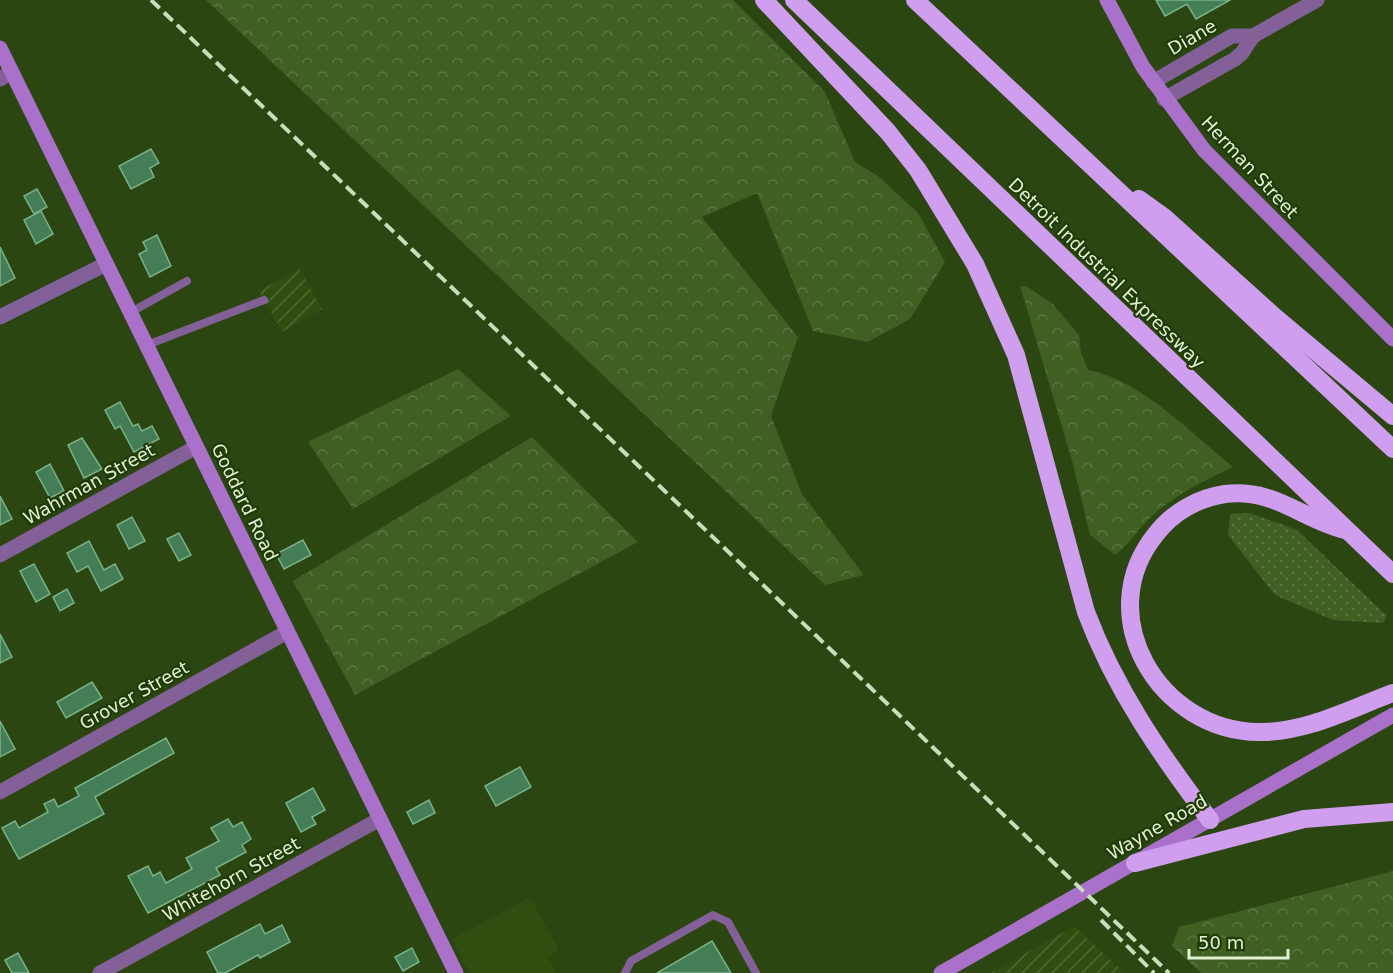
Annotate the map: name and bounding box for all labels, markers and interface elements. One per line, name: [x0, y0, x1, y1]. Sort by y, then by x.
street label: Diane: [1164, 15, 1220, 59]
street label: Herman Street: [1197, 112, 1303, 222]
street label: Detroit Industrial Expressway: [1005, 174, 1210, 373]
street label: Wahrman Street: [20, 439, 158, 529]
street label: Goddard Road: [207, 440, 283, 564]
street label: Grover Street: [76, 656, 192, 734]
street label: Wayne Road: [1103, 790, 1211, 864]
street label: Whitehorn Street: [159, 833, 303, 925]
scale bar: [1189, 922, 1288, 960]
text: 50 m: [1198, 932, 1244, 953]

